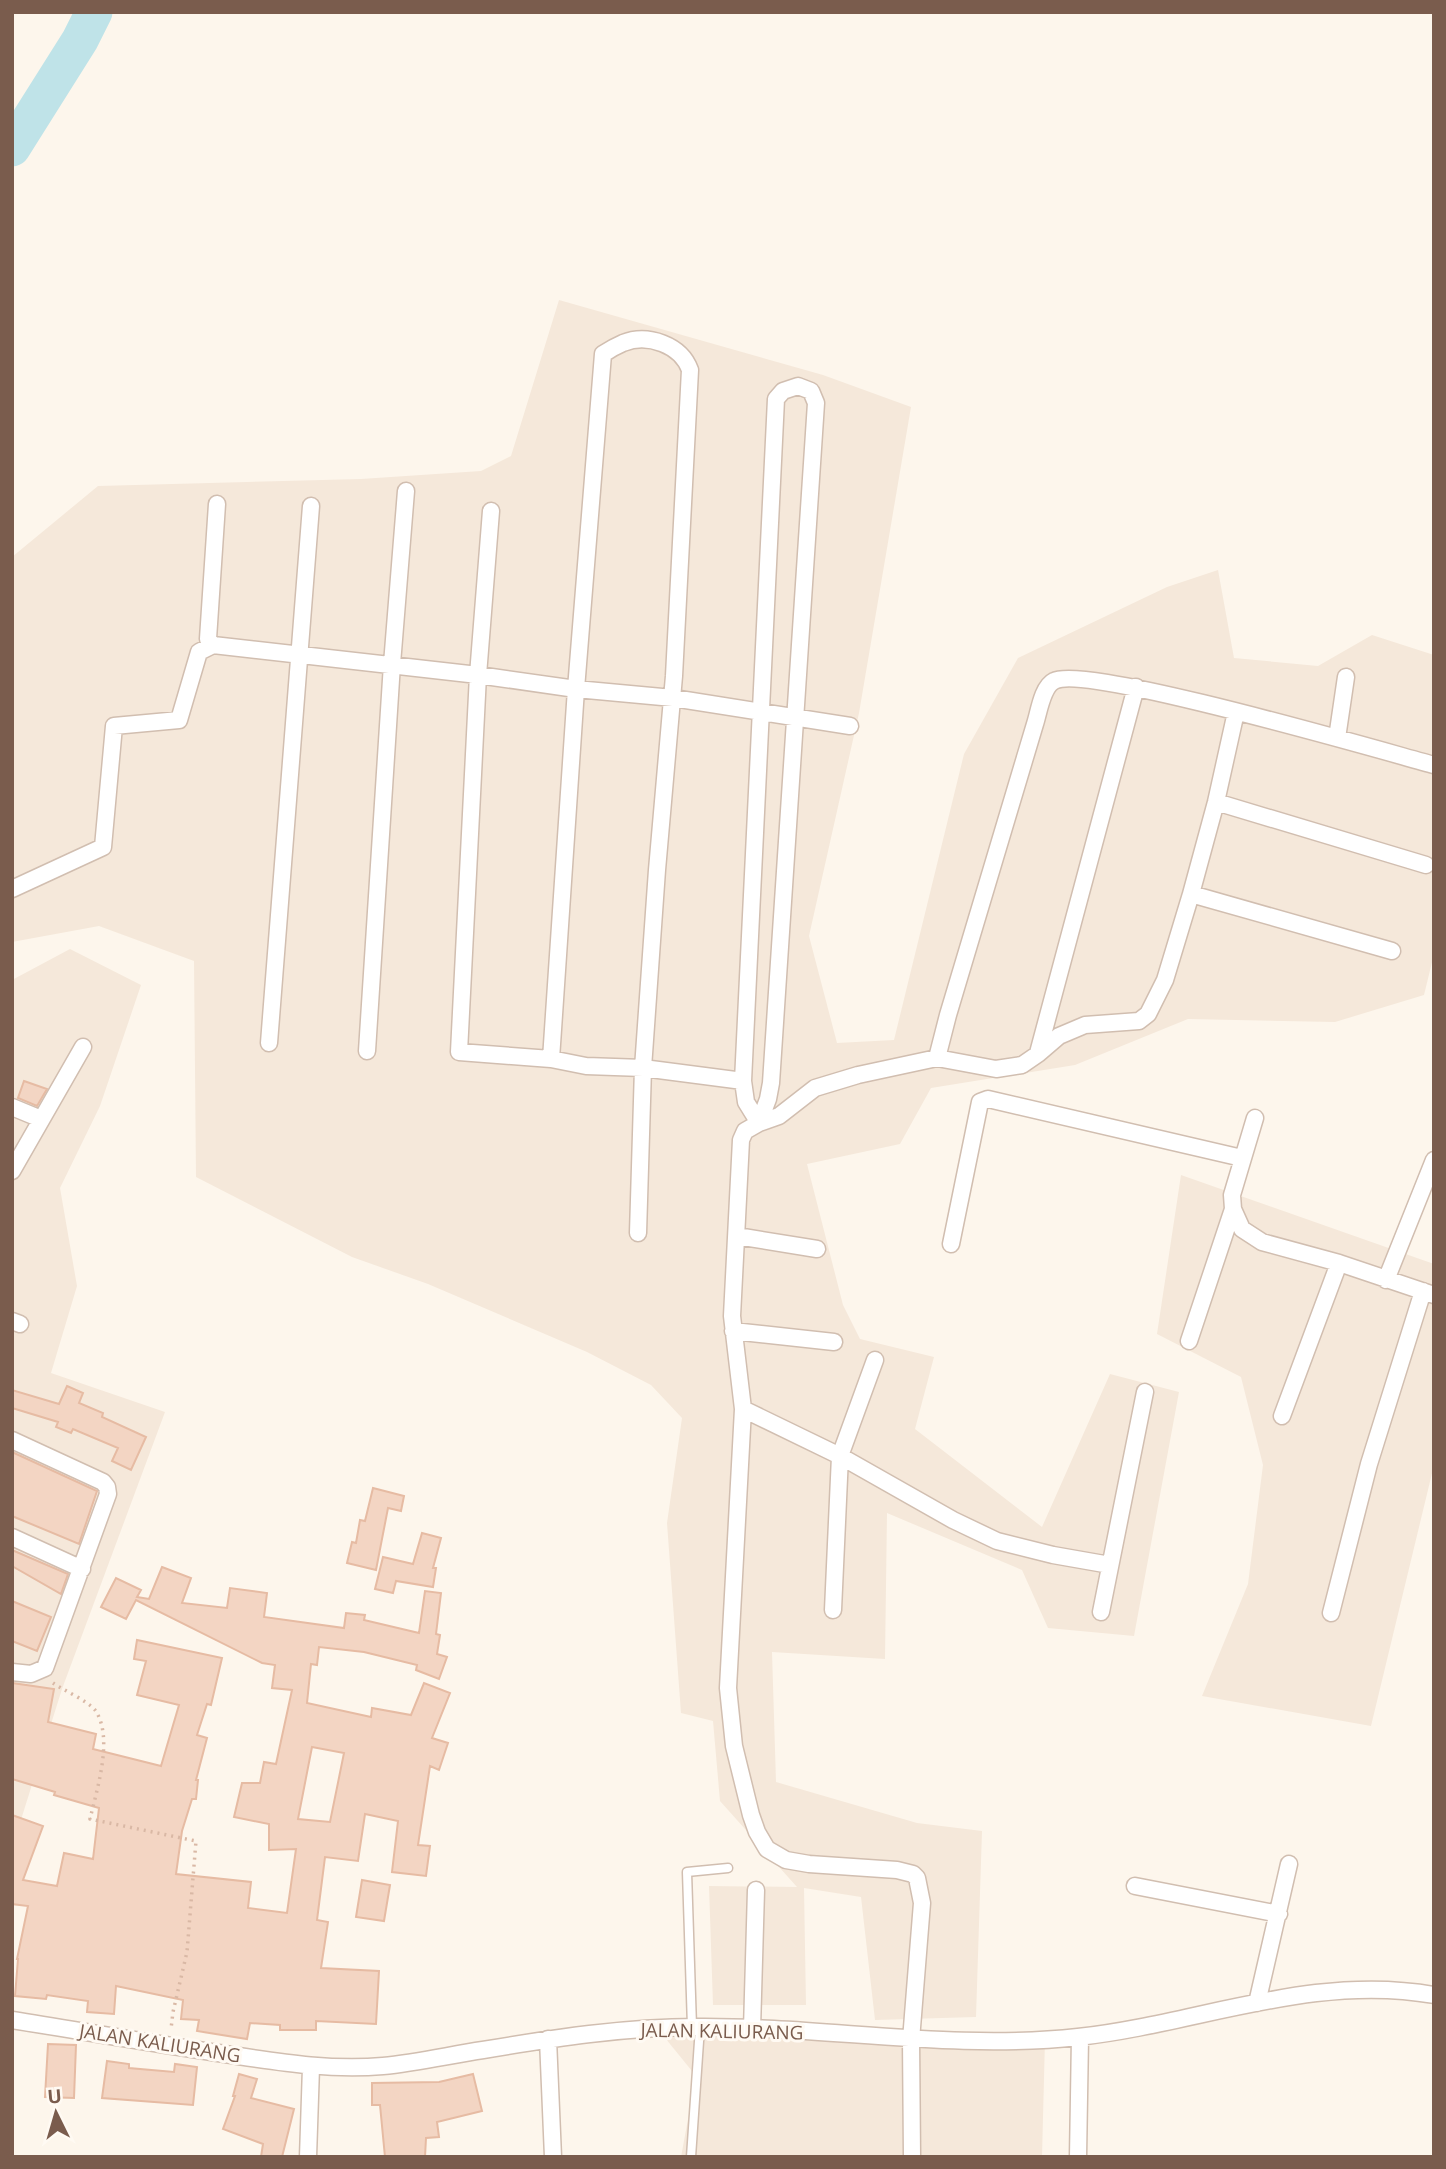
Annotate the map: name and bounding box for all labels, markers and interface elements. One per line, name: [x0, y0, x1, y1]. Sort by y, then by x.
street label: JALAN KALIURANG: [76, 2017, 242, 2069]
street label: JALAN KALIURANG: [638, 2017, 804, 2045]
north arrow: [21, 2078, 91, 2148]
text: U: [46, 2082, 63, 2110]

